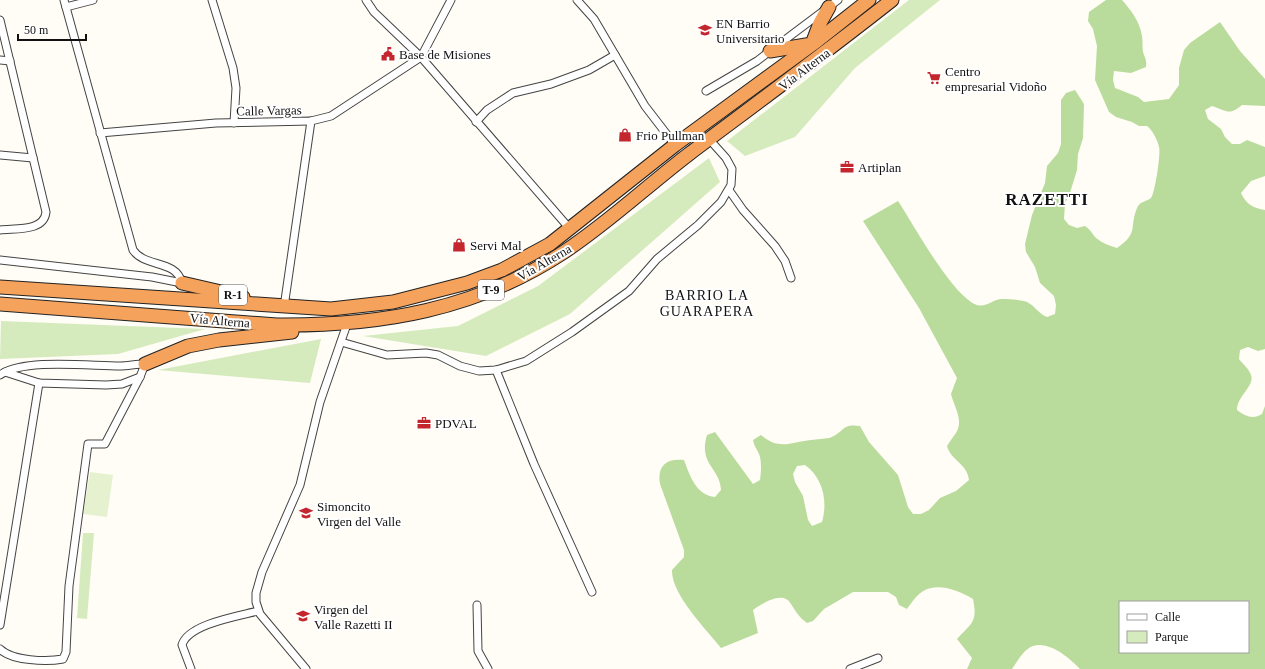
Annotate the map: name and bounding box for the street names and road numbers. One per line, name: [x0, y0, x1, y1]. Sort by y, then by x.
street label: Vía Alterna: [776, 45, 833, 94]
street label: Calle Vargas: [236, 102, 302, 119]
street label: Vía Alterna: [514, 241, 574, 284]
road number: T-9: [478, 280, 504, 300]
road number: R-1: [219, 285, 247, 305]
street label: Vía Alterna: [189, 310, 251, 331]

